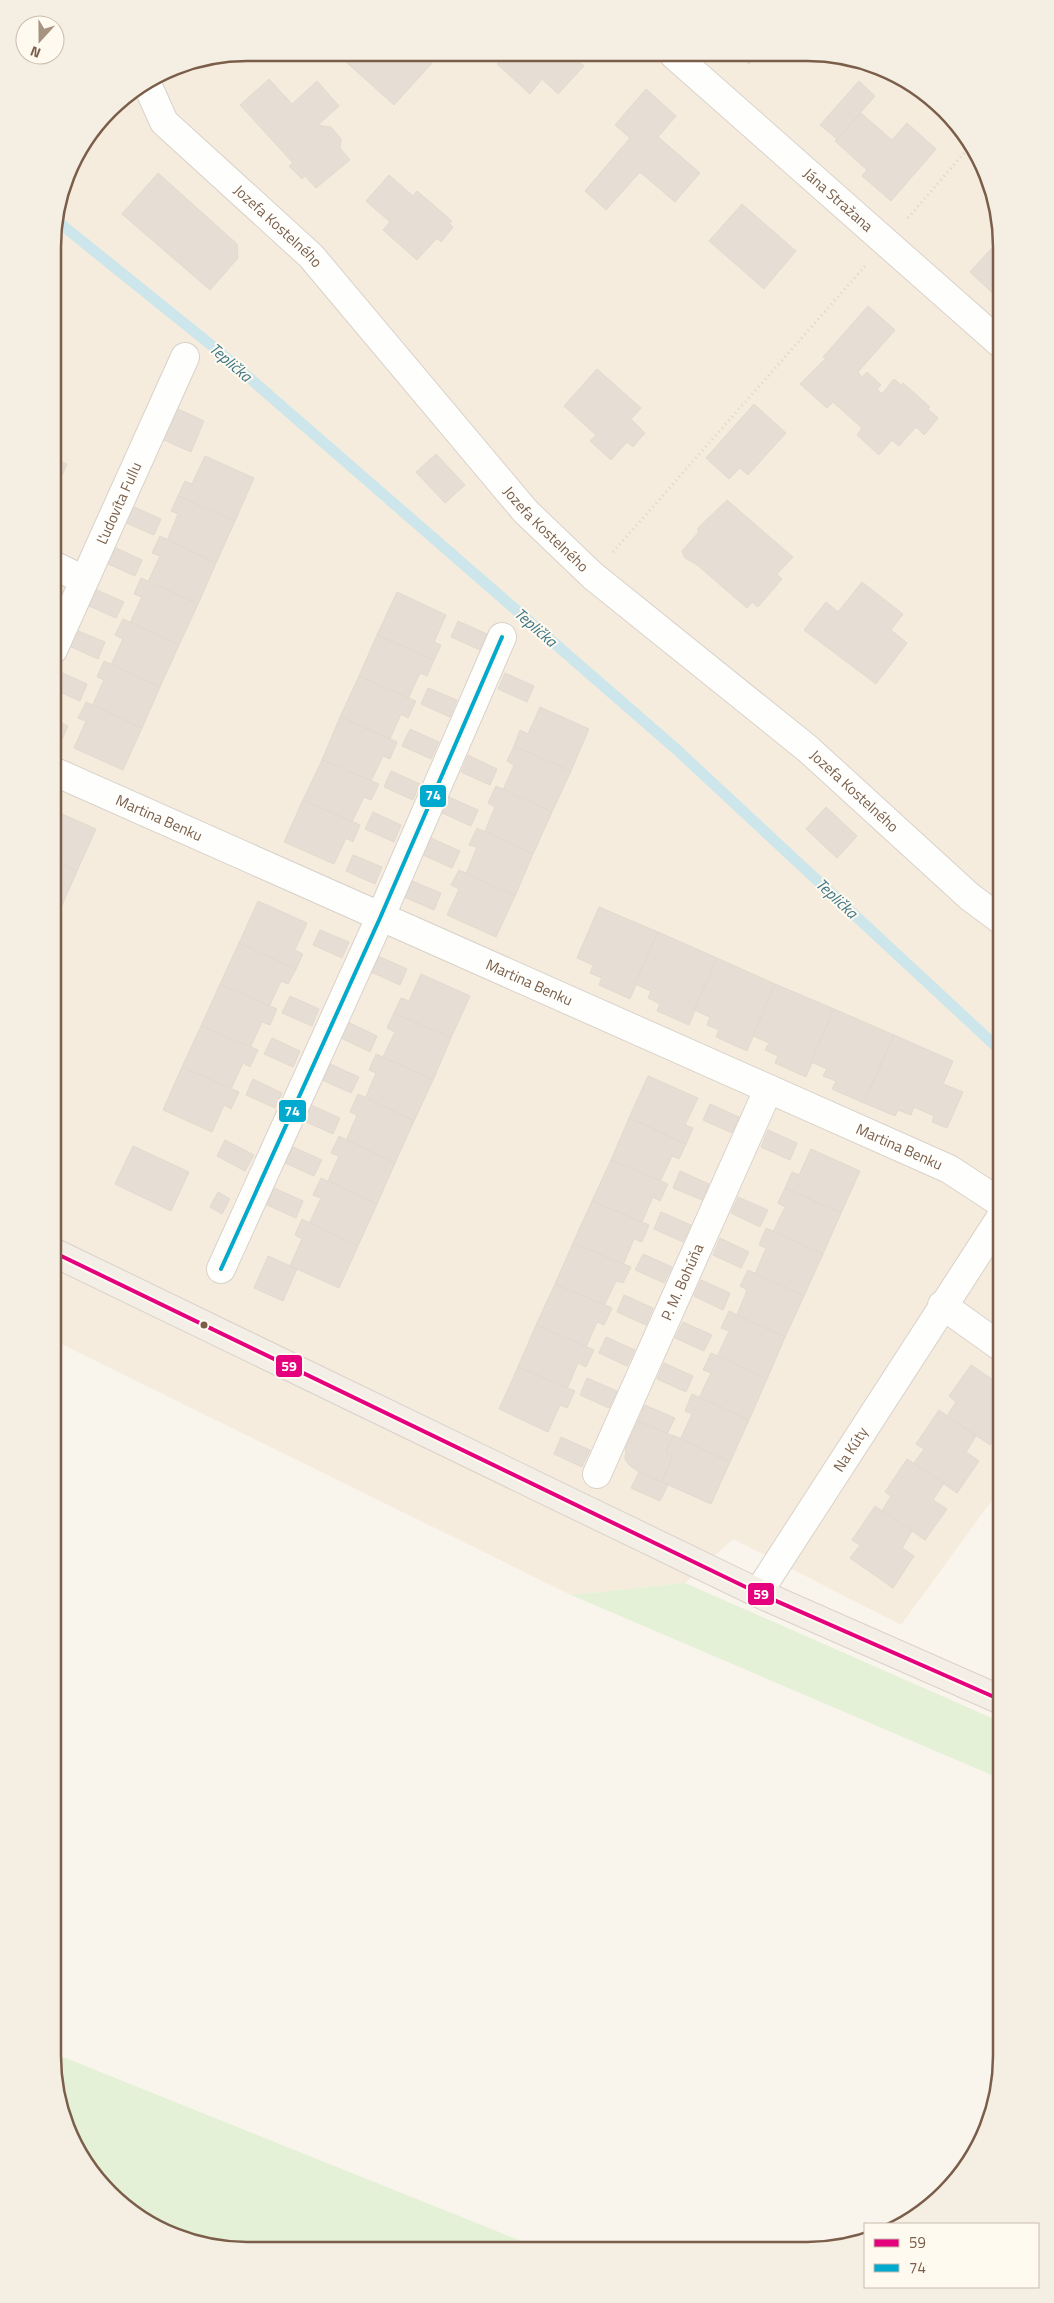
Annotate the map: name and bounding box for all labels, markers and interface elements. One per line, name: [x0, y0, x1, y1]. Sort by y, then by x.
north arrow: [15, 15, 65, 65]
text: N: [27, 41, 43, 64]
street label: Jána Stražana: [798, 162, 879, 237]
street label: Jozefa Kostelného: [229, 179, 328, 272]
water label: Teplička: [204, 337, 258, 388]
street label: Ľudovíta Fullu: [90, 458, 147, 548]
street label: Jozefa Kostelného: [498, 481, 594, 577]
water label: Teplička: [509, 602, 563, 653]
street label: Jozefa Kostelného: [805, 744, 904, 838]
line badge: 74: [419, 784, 447, 808]
text: 74: [425, 784, 441, 805]
street label: Martina Benku: [112, 788, 206, 847]
water label: Teplička: [811, 872, 864, 924]
street label: Martina Benku: [482, 953, 576, 1011]
line badge: 74: [278, 1099, 307, 1123]
text: 74: [284, 1100, 300, 1121]
street label: Martina Benku: [852, 1117, 947, 1176]
street label: P. M. Bohúňa: [655, 1239, 709, 1324]
unlabelled marker: [199, 1320, 209, 1330]
line badge: 59: [275, 1354, 303, 1378]
text: 59: [281, 1355, 297, 1376]
street label: Na Kúty: [827, 1422, 874, 1476]
line badge: 59: [747, 1582, 775, 1606]
text: 59: [753, 1583, 769, 1604]
legend: [864, 2223, 1039, 2288]
text: 59: [909, 2231, 926, 2254]
text: 74: [909, 2256, 926, 2279]

